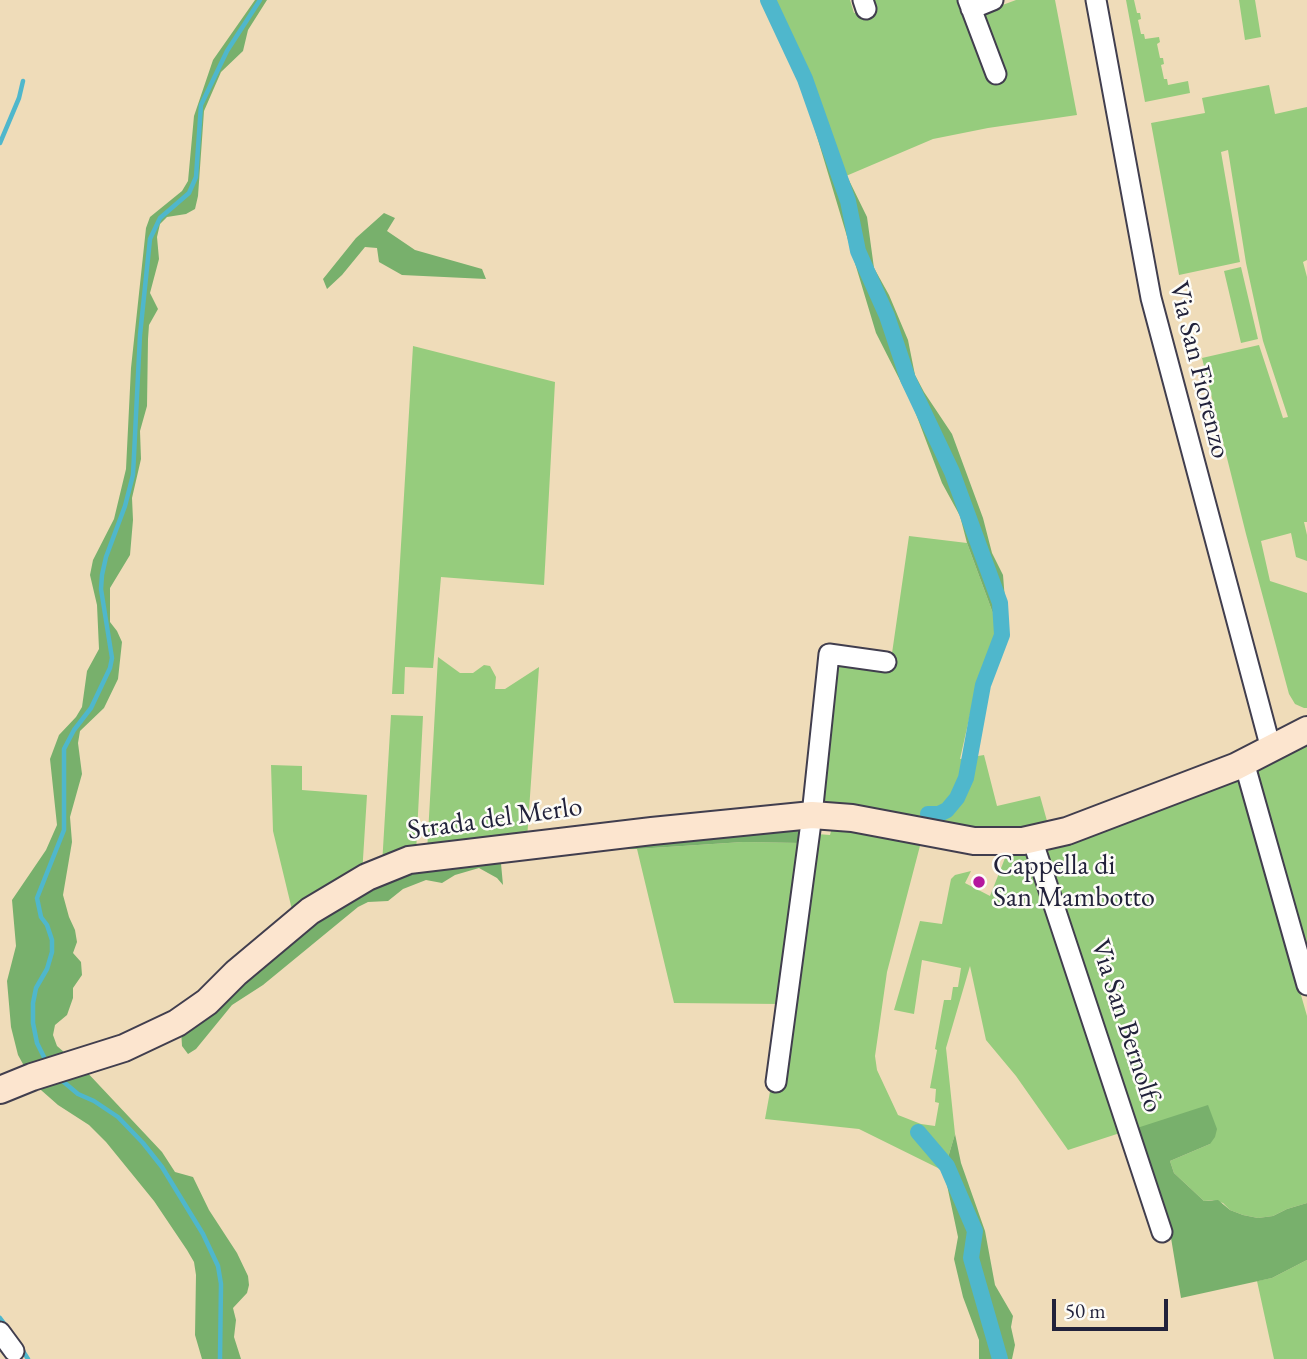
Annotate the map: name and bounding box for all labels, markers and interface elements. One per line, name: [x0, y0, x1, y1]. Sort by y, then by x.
street label: Via San Fiorenzo: [1161, 278, 1237, 462]
street label: Strada del Merlo: [405, 790, 585, 848]
place label: Cappella di San Mambotto: [993, 849, 1155, 915]
marker: Cappella di San Mambotto: [971, 874, 987, 890]
street label: Via San Bernolfo: [1082, 935, 1170, 1117]
scale bar: [1055, 1286, 1170, 1330]
text: 50 m: [1065, 1297, 1106, 1324]

